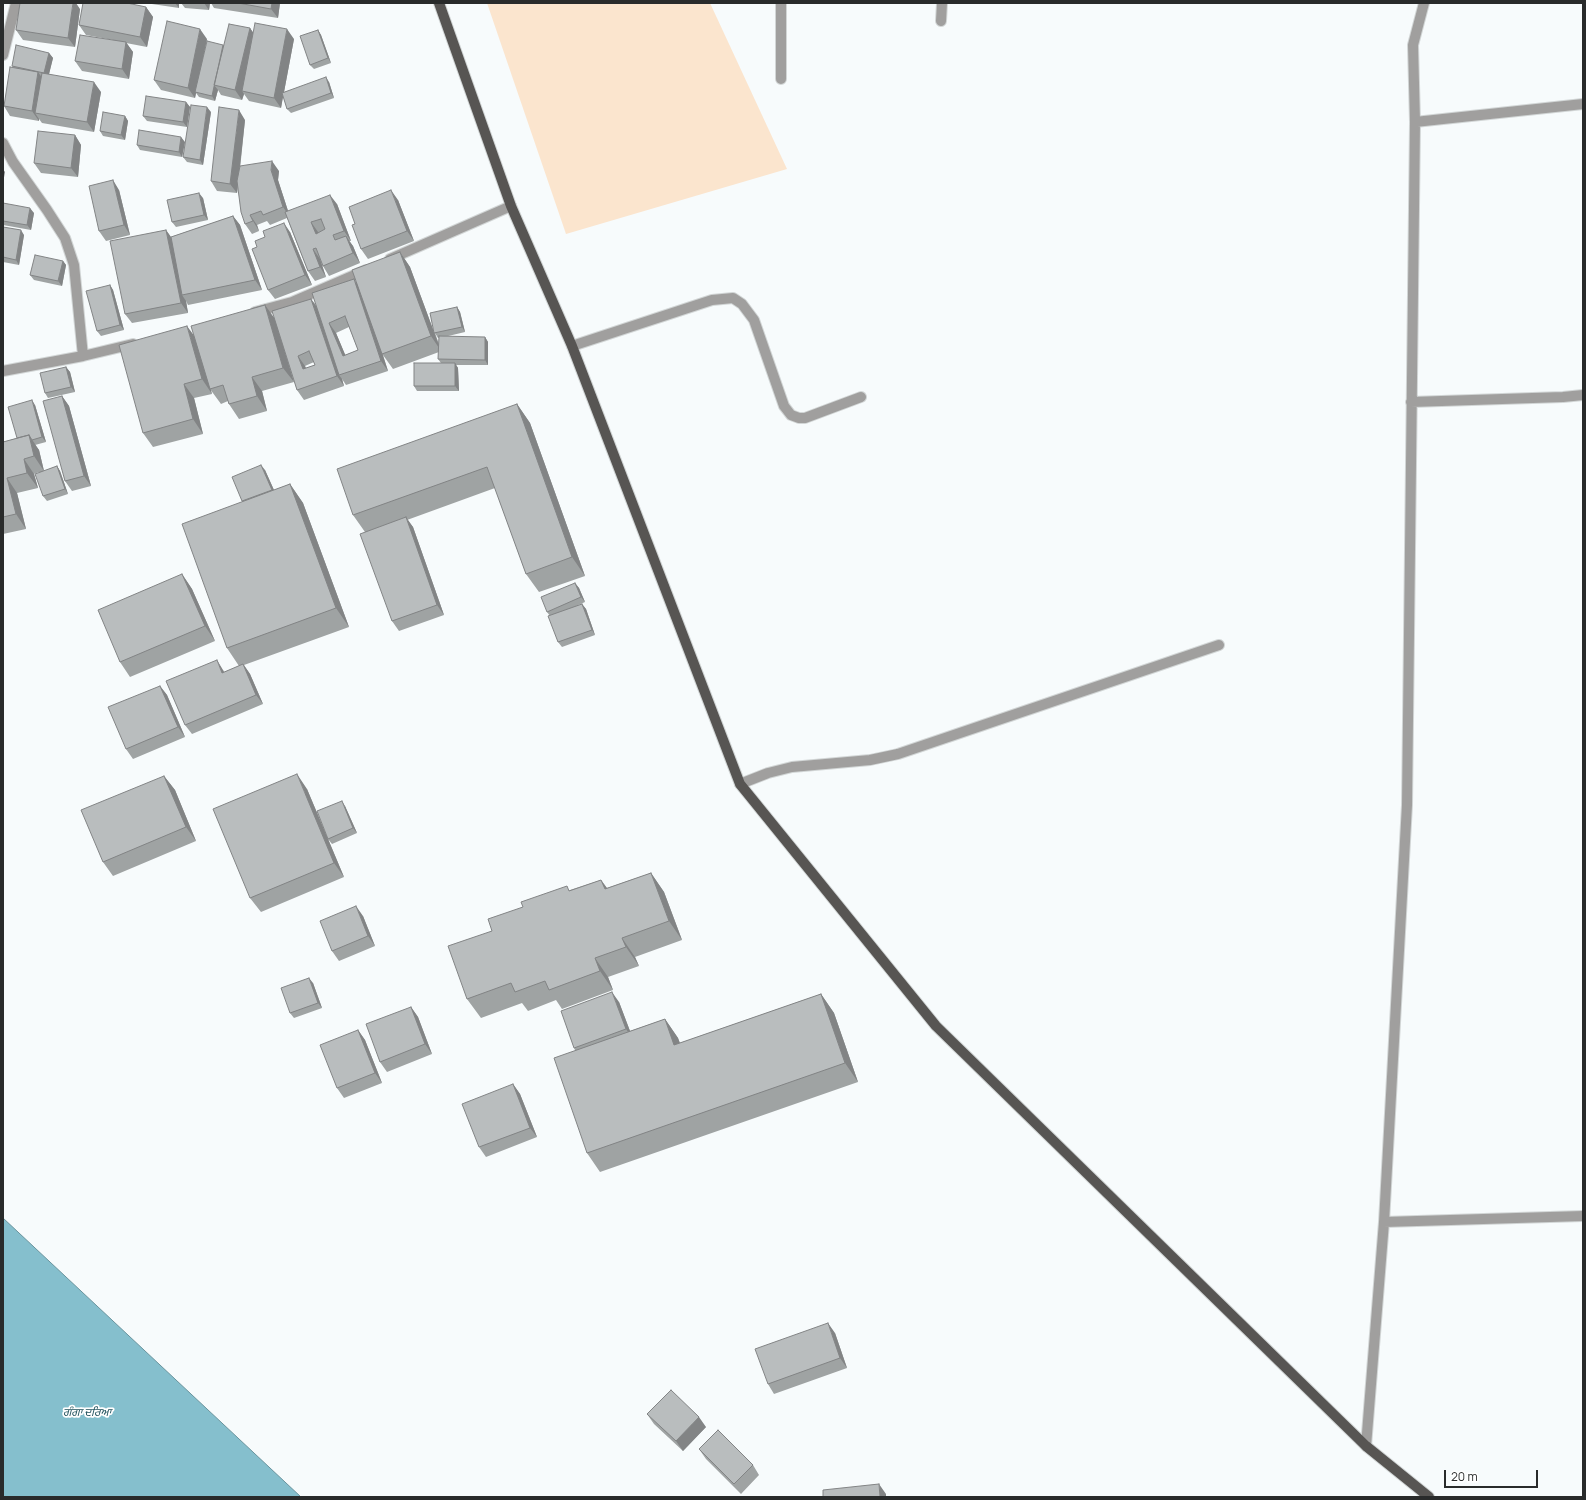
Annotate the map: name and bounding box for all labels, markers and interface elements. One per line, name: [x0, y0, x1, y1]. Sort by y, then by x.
water label: ਗੰਗਾ ਦਰਿਆ: [63, 1406, 111, 1420]
scale bar: [1446, 1462, 1540, 1488]
text: 20 m: [1451, 1468, 1478, 1485]

